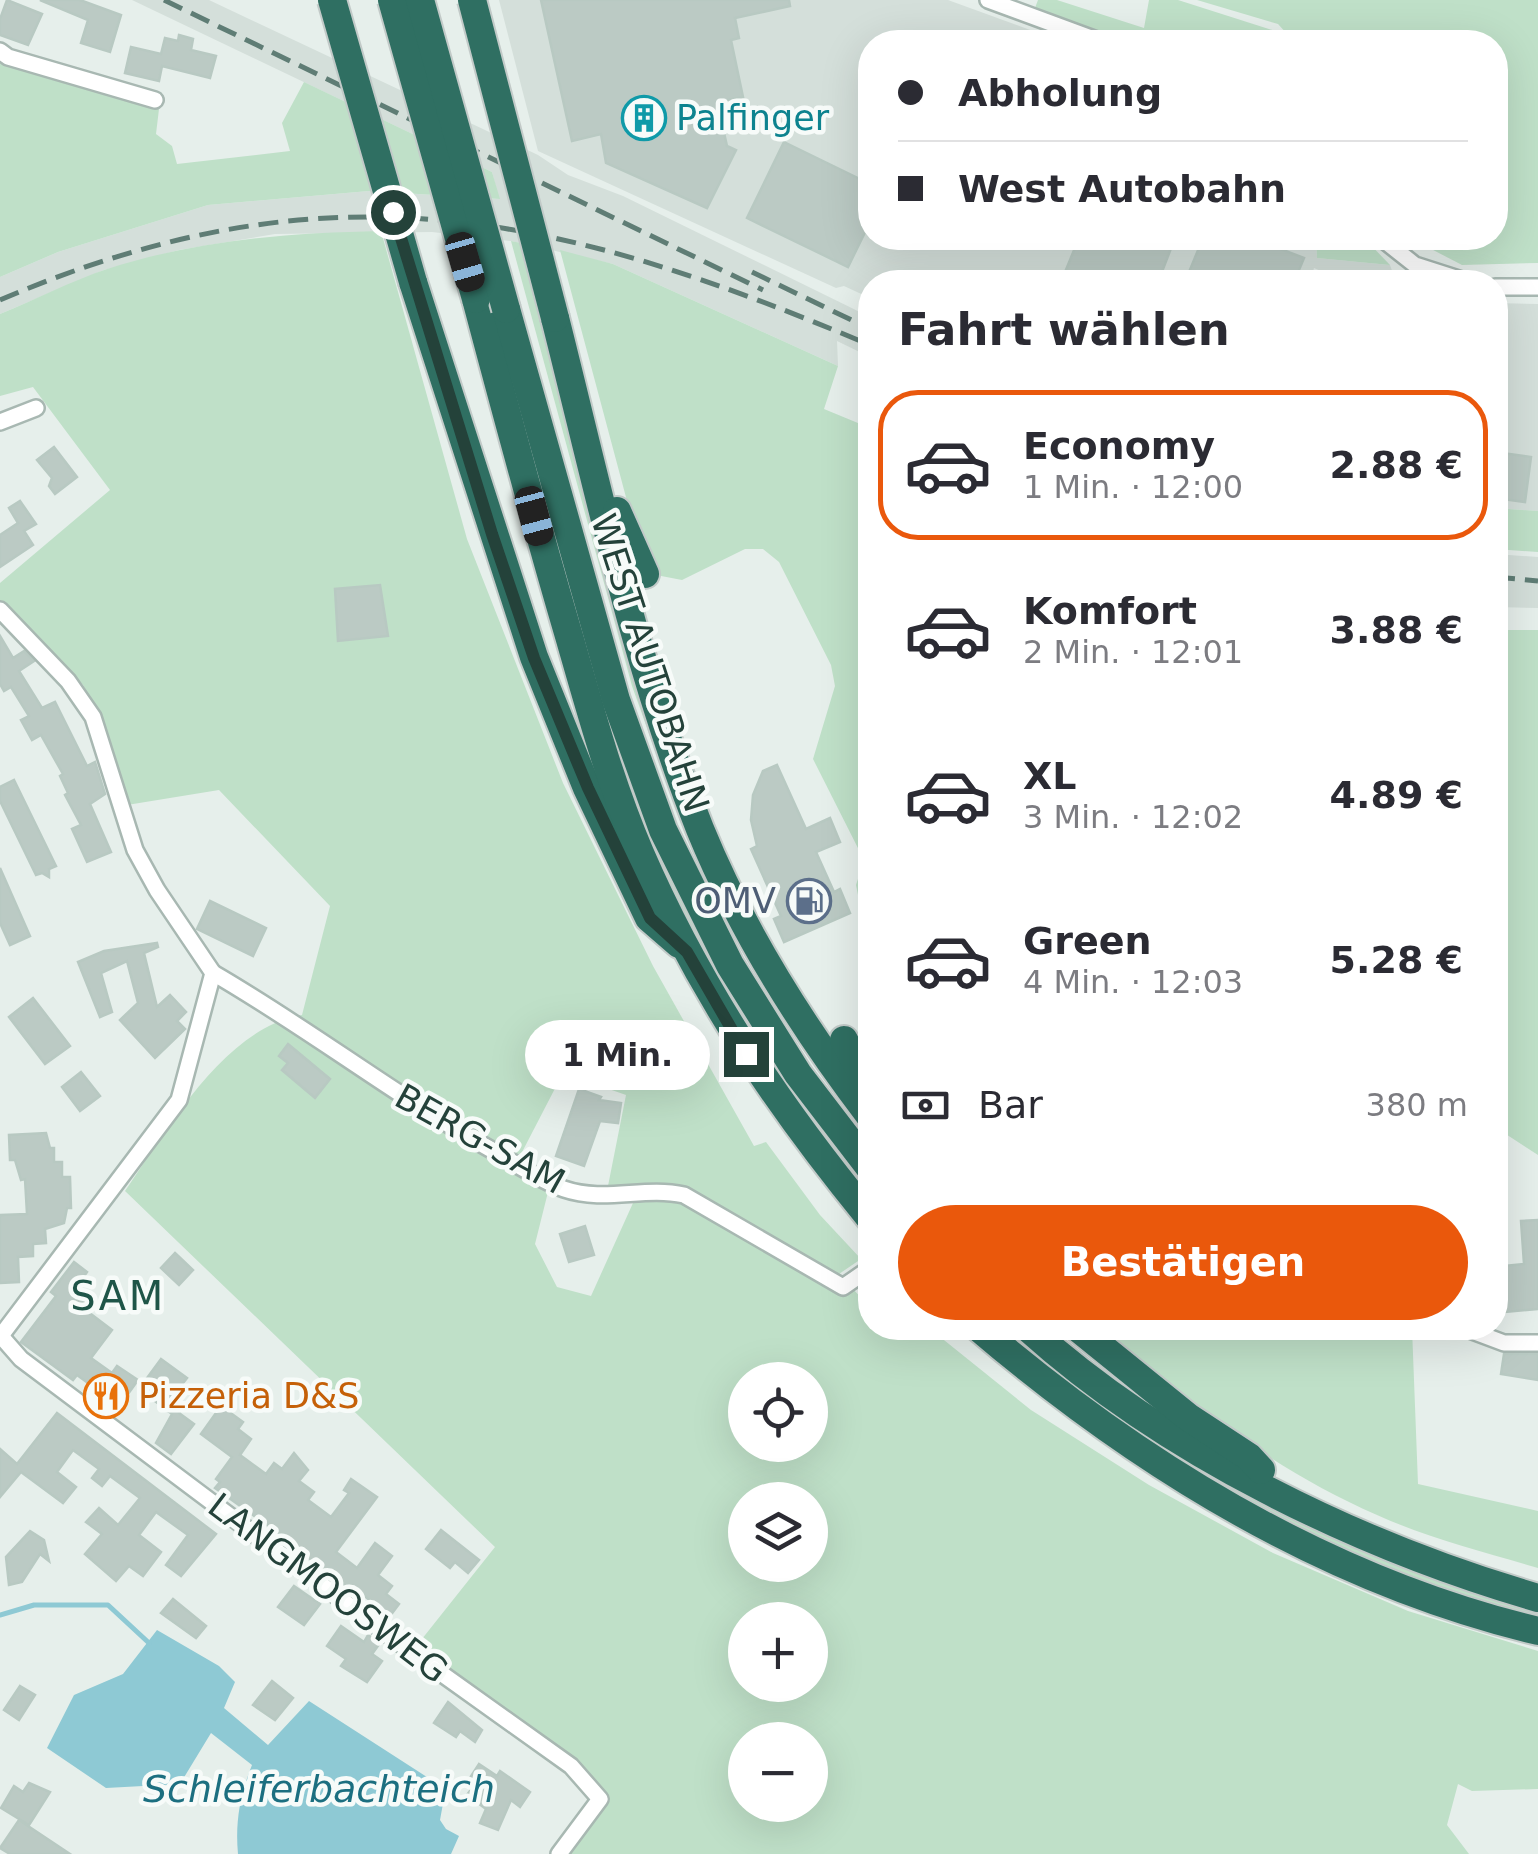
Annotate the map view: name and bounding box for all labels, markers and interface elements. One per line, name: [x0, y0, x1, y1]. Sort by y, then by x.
text: Abholung: [958, 71, 1162, 115]
building icon: Palfinger: [621, 95, 667, 141]
place label: Palfinger: [676, 98, 830, 138]
text: West Autobahn: [958, 167, 1286, 211]
route start: [371, 190, 416, 235]
car: [442, 229, 488, 295]
text: Fahrt wählen: [898, 303, 1230, 356]
icon: car: [903, 420, 993, 510]
text: Economy: [1023, 424, 1215, 468]
text: 2.88 €: [1330, 443, 1463, 487]
text: 1 Min. · 12:00: [1023, 468, 1243, 506]
car: [512, 483, 556, 549]
street label: WEST AUTOBAHN: [583, 509, 717, 817]
icon: car: [903, 585, 993, 675]
text: Komfort: [1023, 589, 1197, 633]
text: 3.88 €: [1330, 608, 1463, 652]
text: 2 Min. · 12:01: [1023, 633, 1243, 671]
icon: car: [903, 750, 993, 840]
text: XL: [1023, 754, 1077, 798]
text: 4.89 €: [1330, 773, 1463, 817]
text: 3 Min. · 12:02: [1023, 798, 1243, 836]
fuel station icon: OMV: [786, 878, 832, 924]
place label: OMV: [694, 881, 776, 921]
icon: car: [903, 915, 993, 1005]
text: Green: [1023, 919, 1152, 963]
text: 5.28 €: [1330, 938, 1463, 982]
text: 4 Min. · 12:03: [1023, 963, 1243, 1001]
callout: 1 Min.: [526, 1019, 711, 1089]
route end: [724, 1032, 769, 1077]
text: 1 Min.: [562, 1036, 673, 1074]
street label: BERG-SAM: [388, 1076, 572, 1202]
icon: cash: [898, 1078, 953, 1133]
text: Bar: [978, 1083, 1043, 1127]
text: 380 m: [1366, 1086, 1468, 1124]
button: Bestätigen: [898, 1205, 1468, 1320]
district label: SAM: [70, 1273, 166, 1319]
map controls: [728, 1362, 828, 1822]
button: locate: [728, 1362, 828, 1462]
restaurant icon: Pizzeria D&S: [83, 1373, 129, 1419]
place label: Pizzeria D&S: [138, 1376, 359, 1416]
button: layers: [728, 1482, 828, 1582]
street label: LANGMOOSWEG: [201, 1485, 455, 1691]
button: +: [728, 1602, 828, 1702]
button: −: [728, 1722, 828, 1822]
water label: Schleiferbachteich: [143, 1767, 495, 1811]

